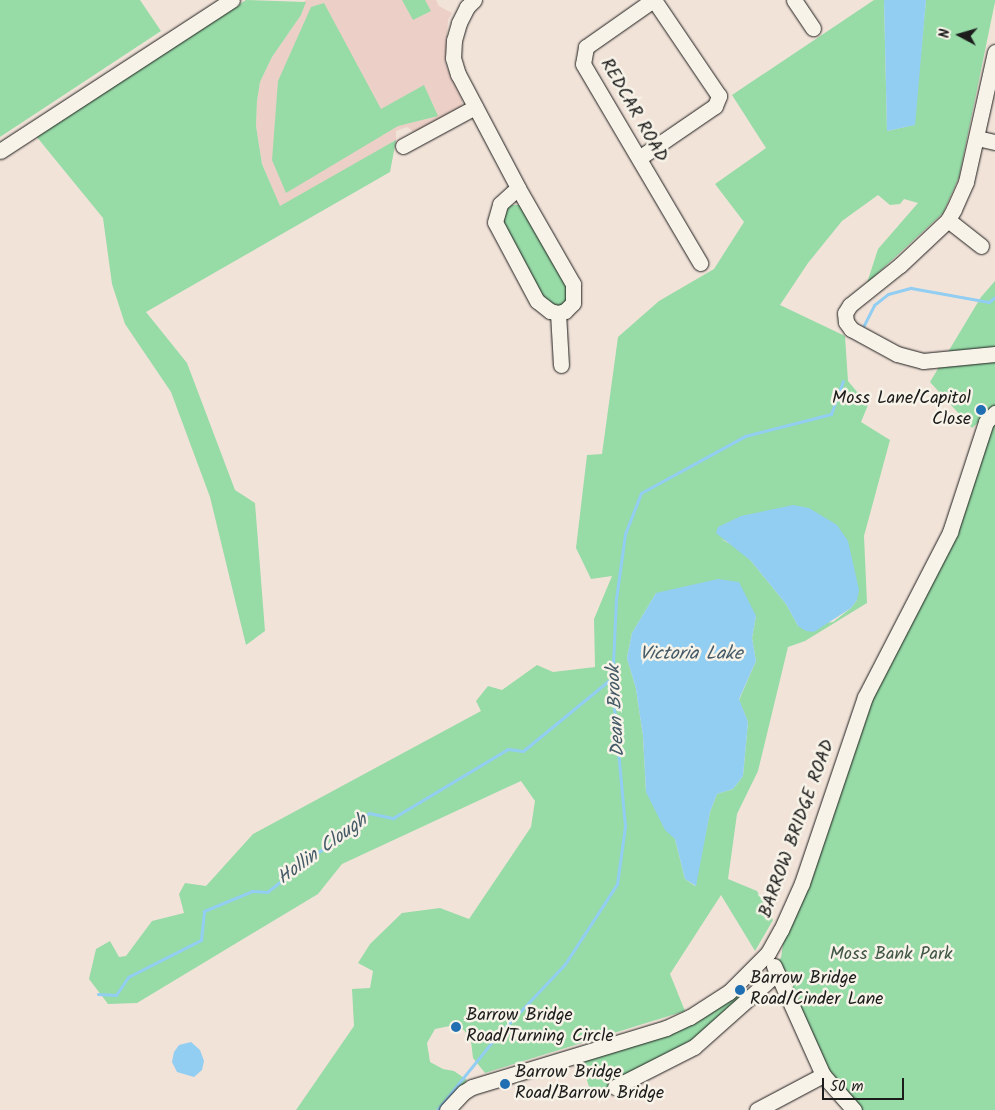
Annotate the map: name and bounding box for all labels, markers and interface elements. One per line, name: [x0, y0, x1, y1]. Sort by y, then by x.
north arrow: [935, 10, 985, 60]
text: N: [934, 28, 956, 39]
street label: REDCAR ROAD: [595, 55, 671, 167]
place label: Moss Lane/Capitol Close: [832, 389, 971, 432]
marker: Moss Lane/Capitol Close: [975, 404, 987, 416]
water label: Victoria Lake: [639, 644, 743, 666]
water label: Dean Brook: [603, 664, 631, 758]
street label: BARROW BRIDGE ROAD: [756, 737, 840, 921]
water label: Hollin Clough: [273, 810, 373, 890]
park label: Moss Bank Park: [830, 944, 952, 966]
place label: Barrow Bridge Road/Cinder Lane: [750, 969, 883, 1012]
marker: Barrow Bridge Road/Cinder Lane: [734, 984, 746, 996]
place label: Barrow Bridge Road/Turning Circle: [466, 1006, 613, 1048]
marker: Barrow Bridge Road/Turning Circle: [450, 1021, 462, 1033]
place label: Barrow Bridge Road/Barrow Bridge: [515, 1063, 664, 1106]
scale bar: [825, 1068, 908, 1100]
text: 50 m: [830, 1075, 864, 1099]
marker: Barrow Bridge Road/Barrow Bridge: [499, 1078, 511, 1090]

